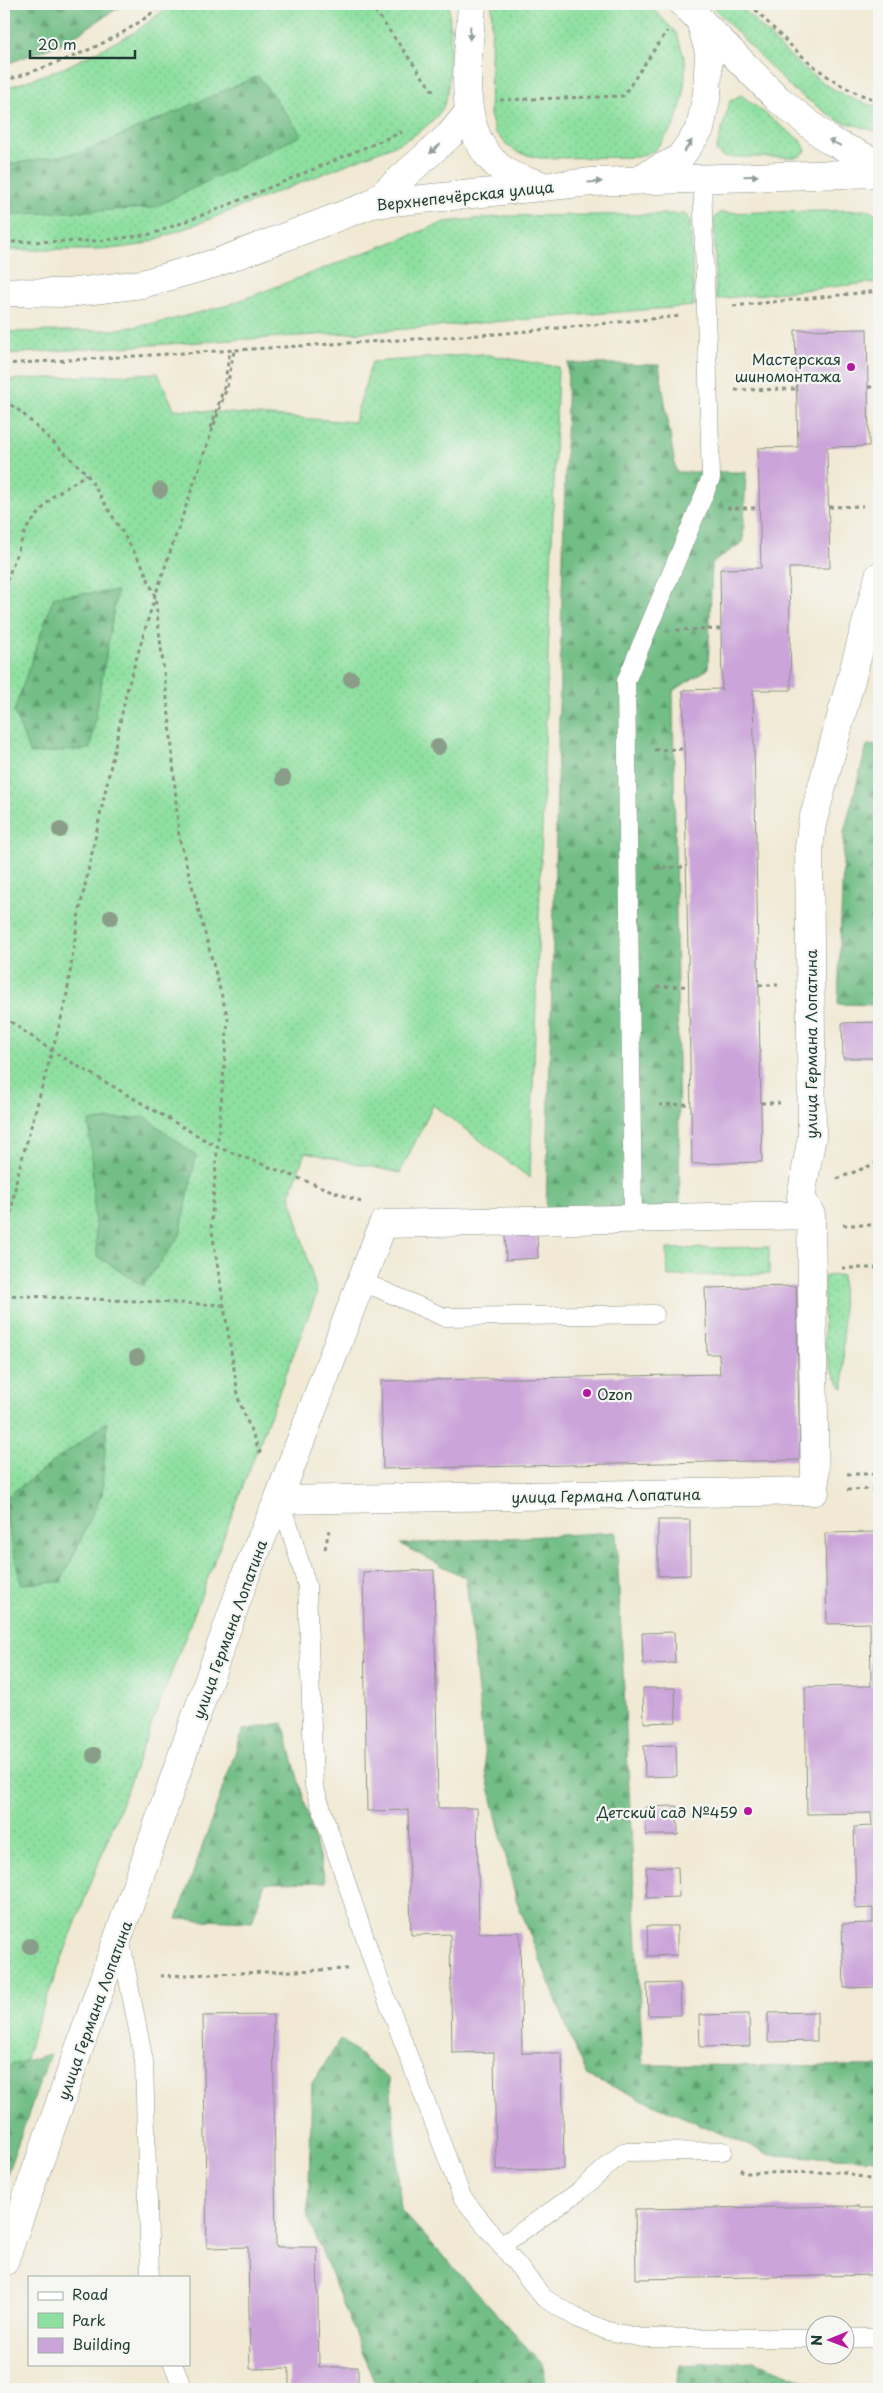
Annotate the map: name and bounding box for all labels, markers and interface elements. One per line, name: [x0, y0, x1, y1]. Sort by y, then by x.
one-way arrow: [466, 26, 474, 42]
scale bar: [30, 28, 135, 60]
text: 20 m: [38, 32, 77, 55]
one-way arrow: [828, 139, 842, 147]
one-way arrow: [683, 140, 693, 153]
one-way arrow: [428, 143, 441, 154]
one-way arrow: [743, 172, 759, 180]
street label: Верхнепечёрская улица: [375, 174, 555, 216]
one-way arrow: [588, 178, 604, 186]
place label: Мастерская шиномонтажа: [735, 347, 842, 387]
marker: Мастерская шиномонтажа: [845, 361, 857, 373]
street label: улица Германа Лопатина: [799, 949, 822, 1139]
place label: Ozon: [597, 1382, 633, 1405]
marker: Ozon: [581, 1387, 593, 1399]
street label: улица Германа Лопатина: [511, 1482, 701, 1508]
street label: улица Германа Лопатина: [186, 1536, 272, 1722]
place label: Детский сад №459: [596, 1800, 738, 1823]
marker: Детский сад №459: [742, 1805, 754, 1817]
street label: улица Германа Лопатина: [51, 1917, 137, 2103]
legend: [28, 2276, 190, 2366]
text: Road: [72, 2282, 108, 2305]
text: Park: [72, 2308, 106, 2331]
north arrow: [806, 2316, 856, 2366]
text: Building: [72, 2332, 131, 2355]
text: N: [806, 2335, 827, 2346]

